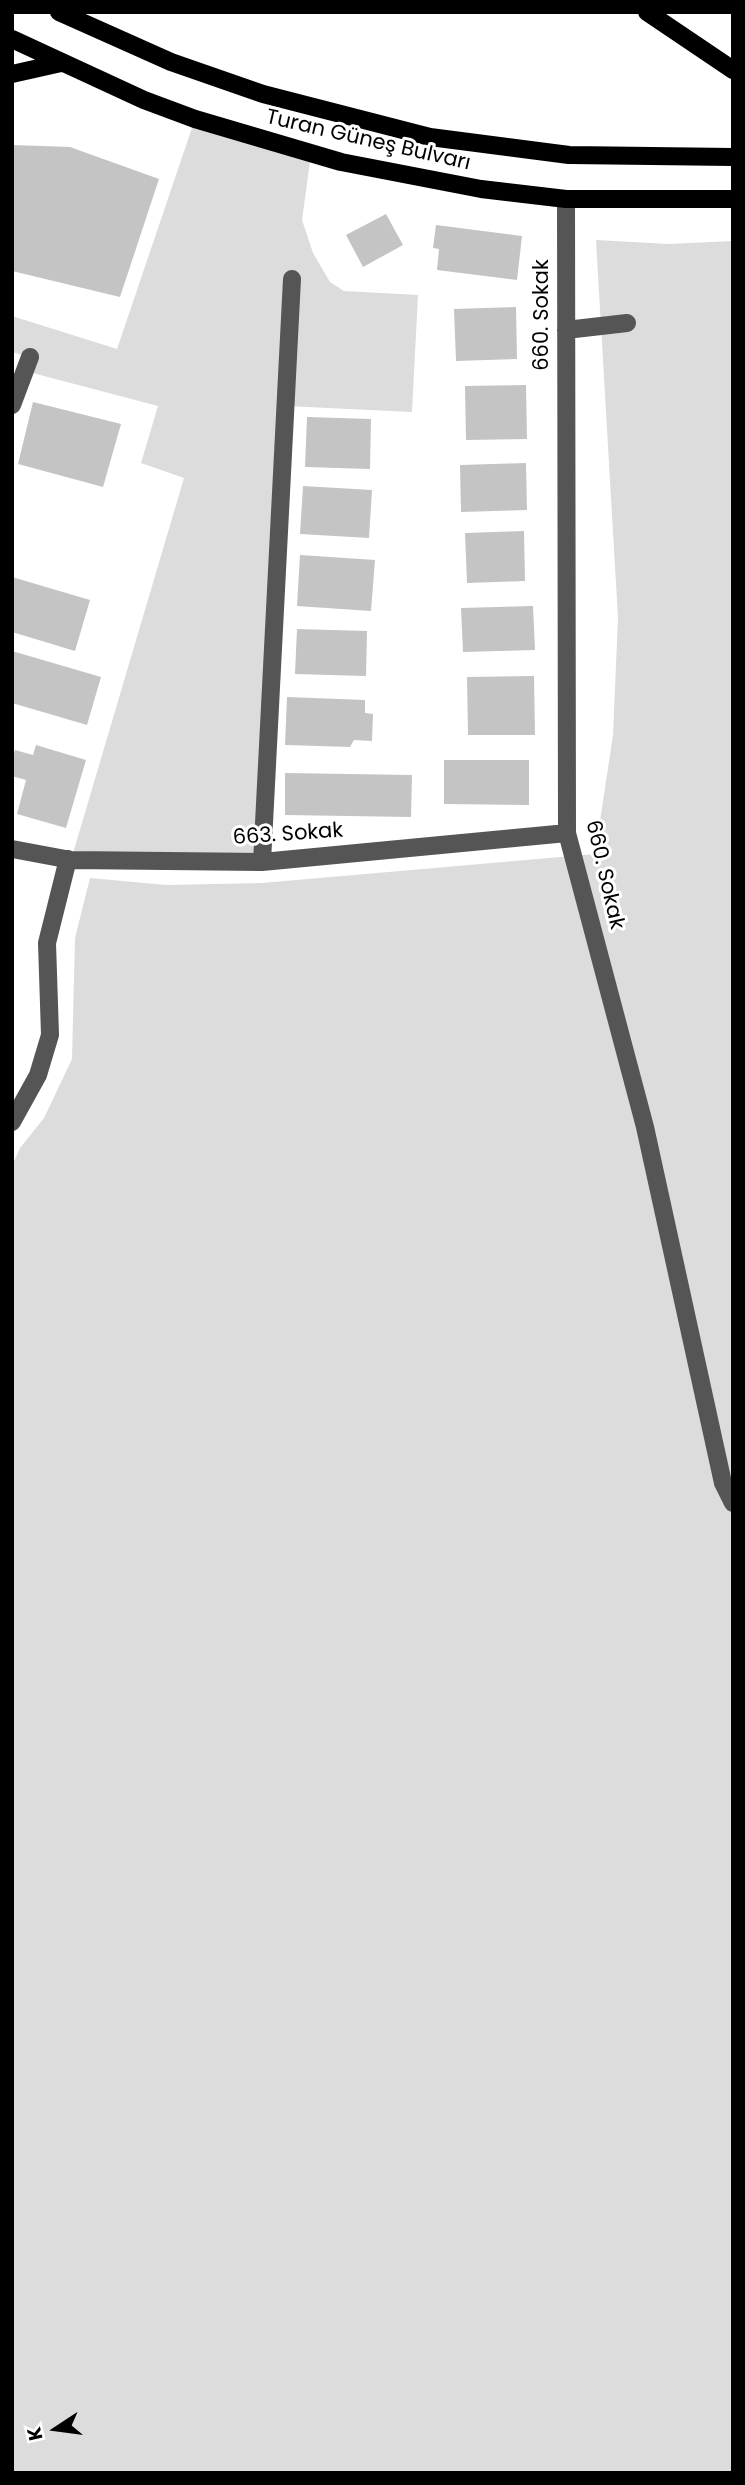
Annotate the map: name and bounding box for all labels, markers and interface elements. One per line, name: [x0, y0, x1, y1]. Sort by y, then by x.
street label: Turan Güneş Bulvarı: [263, 105, 473, 177]
street label: 660. Sokak: [530, 259, 556, 371]
street label: 660. Sokak: [579, 818, 629, 932]
street label: 663. Sokak: [232, 819, 344, 851]
north arrow: [21, 2394, 91, 2464]
text: K: [20, 2424, 50, 2443]

